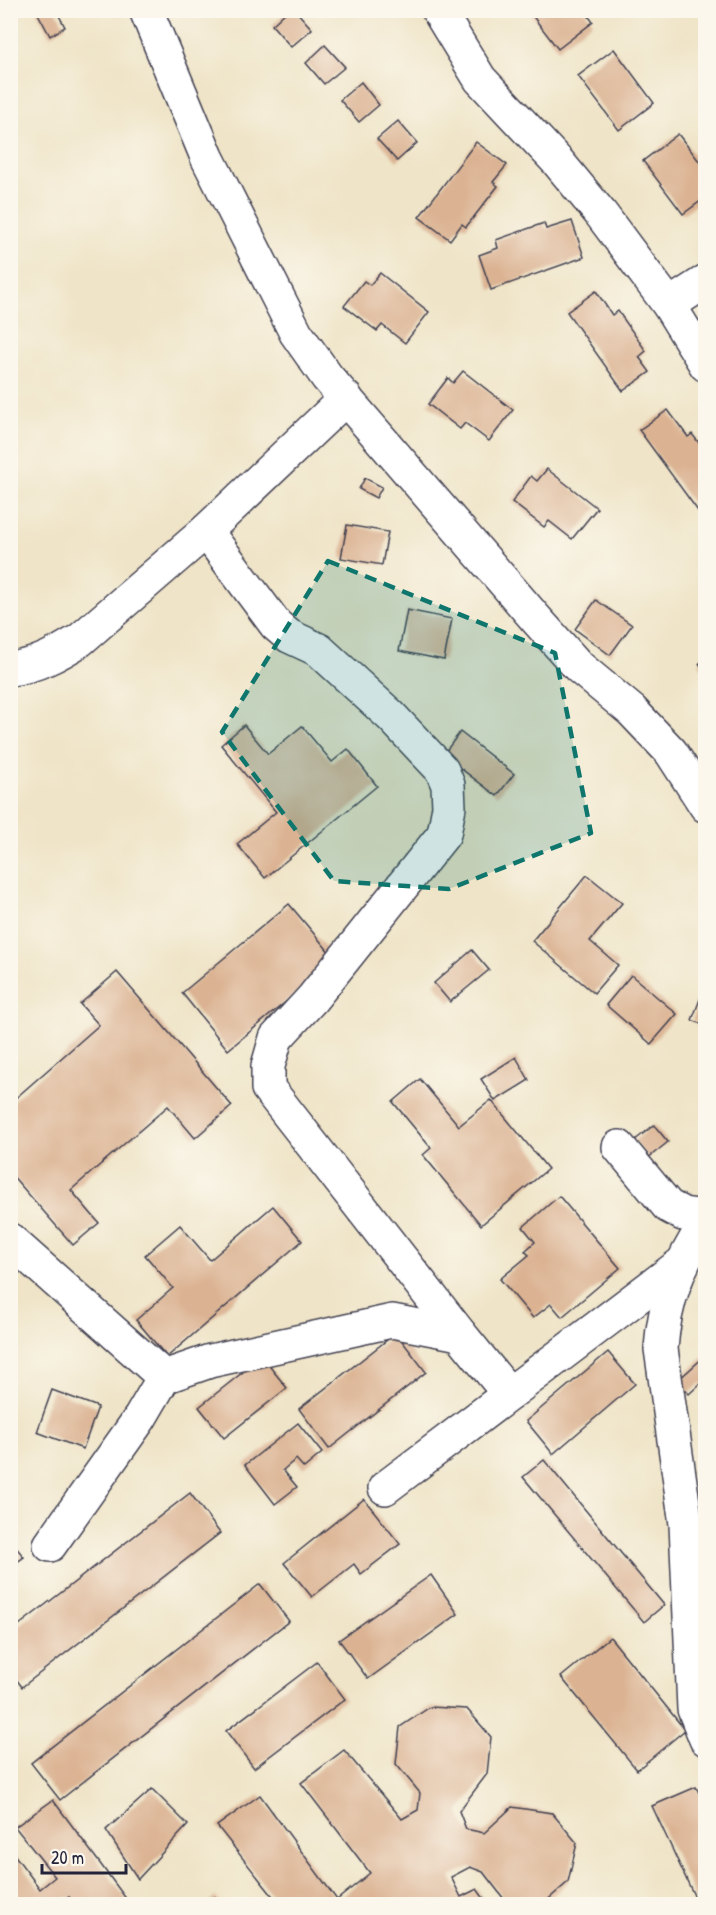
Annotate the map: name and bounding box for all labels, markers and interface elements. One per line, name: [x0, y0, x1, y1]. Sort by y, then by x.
scale bar: [42, 1837, 126, 1875]
text: 20 m: [51, 1845, 84, 1870]

